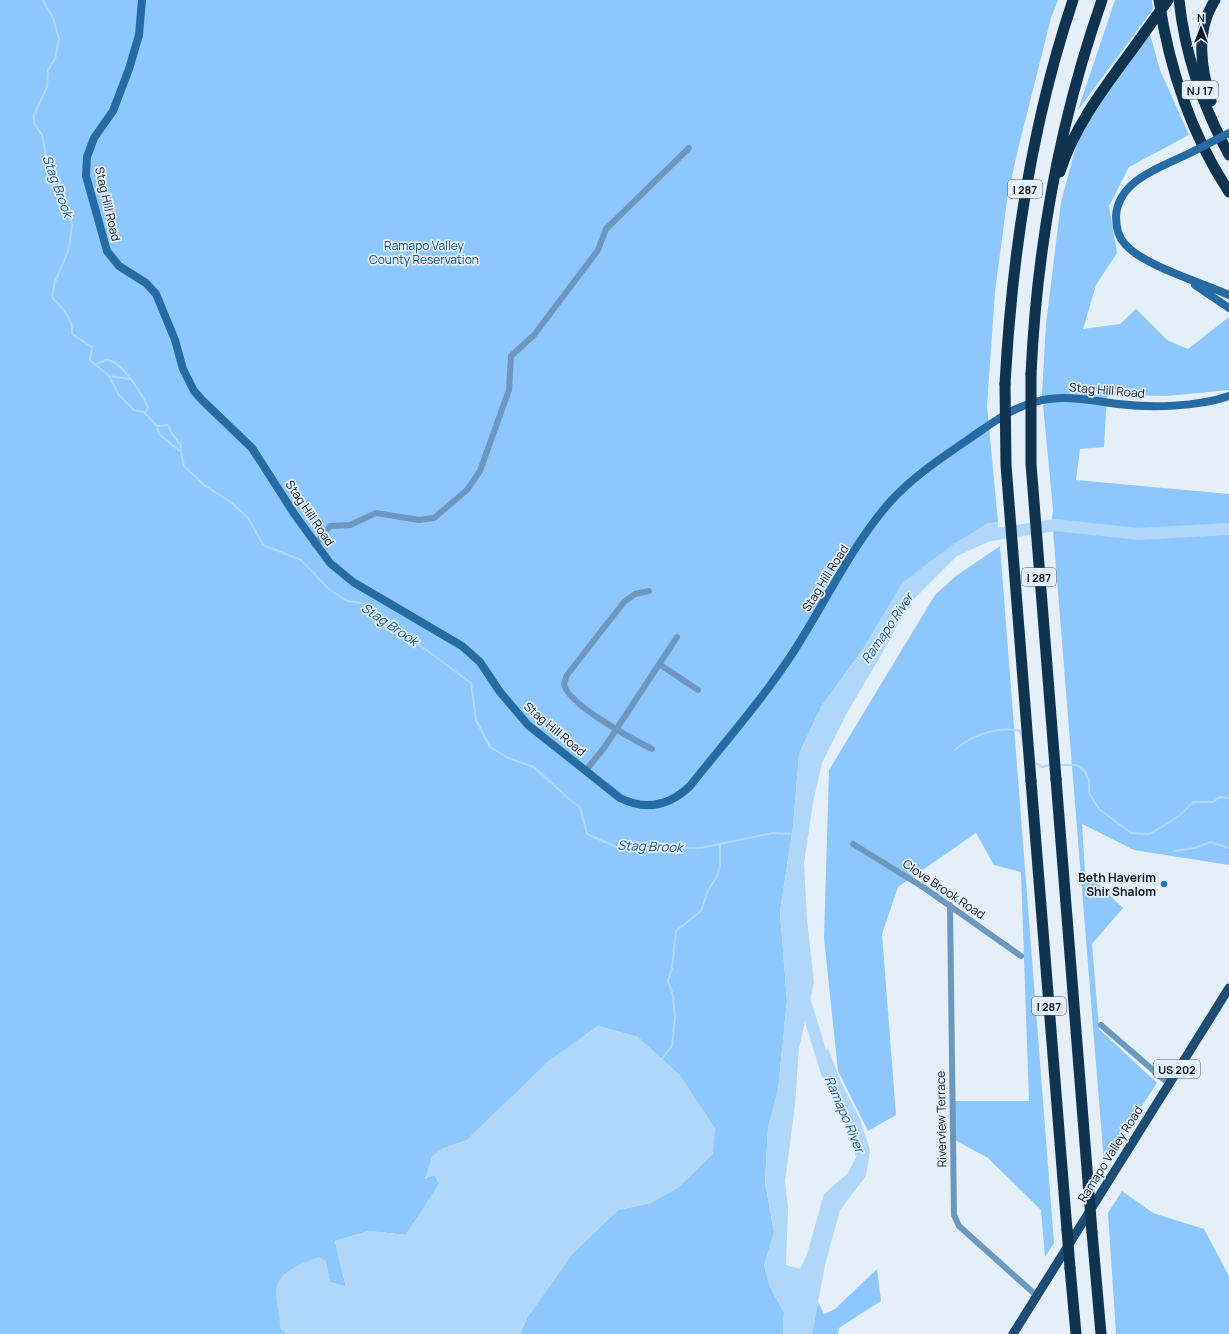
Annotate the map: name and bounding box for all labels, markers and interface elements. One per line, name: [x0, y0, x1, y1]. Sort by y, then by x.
north arrow: [1181, 8, 1221, 48]
text: N: [1197, 10, 1205, 25]
road number: NJ 17: [1182, 81, 1218, 99]
water label: Stag Brook: [38, 152, 78, 222]
street label: Stag Hill Road: [91, 165, 125, 243]
road number: I 287: [1008, 180, 1042, 198]
park label: Ramapo Valley County Reservation: [369, 237, 479, 268]
street label: Stag Hill Road: [1068, 378, 1146, 402]
street label: Stag Hill Road: [282, 477, 338, 549]
street label: Stag Hill Road: [798, 541, 852, 615]
road number: I 287: [1022, 568, 1056, 586]
water label: Ramapo River: [857, 587, 919, 667]
water label: Stag Brook: [358, 598, 424, 651]
street label: Stag Hill Road: [520, 698, 590, 760]
water label: Stag Brook: [617, 836, 685, 856]
street label: Clove Brook Road: [899, 855, 989, 923]
place label: Beth Haverim Shir Shalom: [1078, 869, 1156, 900]
marker: Beth Haverim Shir Shalom: [1159, 879, 1169, 889]
road number: I 287: [1032, 997, 1066, 1015]
road number: US 202: [1154, 1060, 1200, 1078]
street label: Riverview Terrace: [932, 1071, 950, 1167]
water label: Ramapo River: [821, 1073, 870, 1157]
street label: Ramapo Valley Road: [1073, 1103, 1147, 1205]

